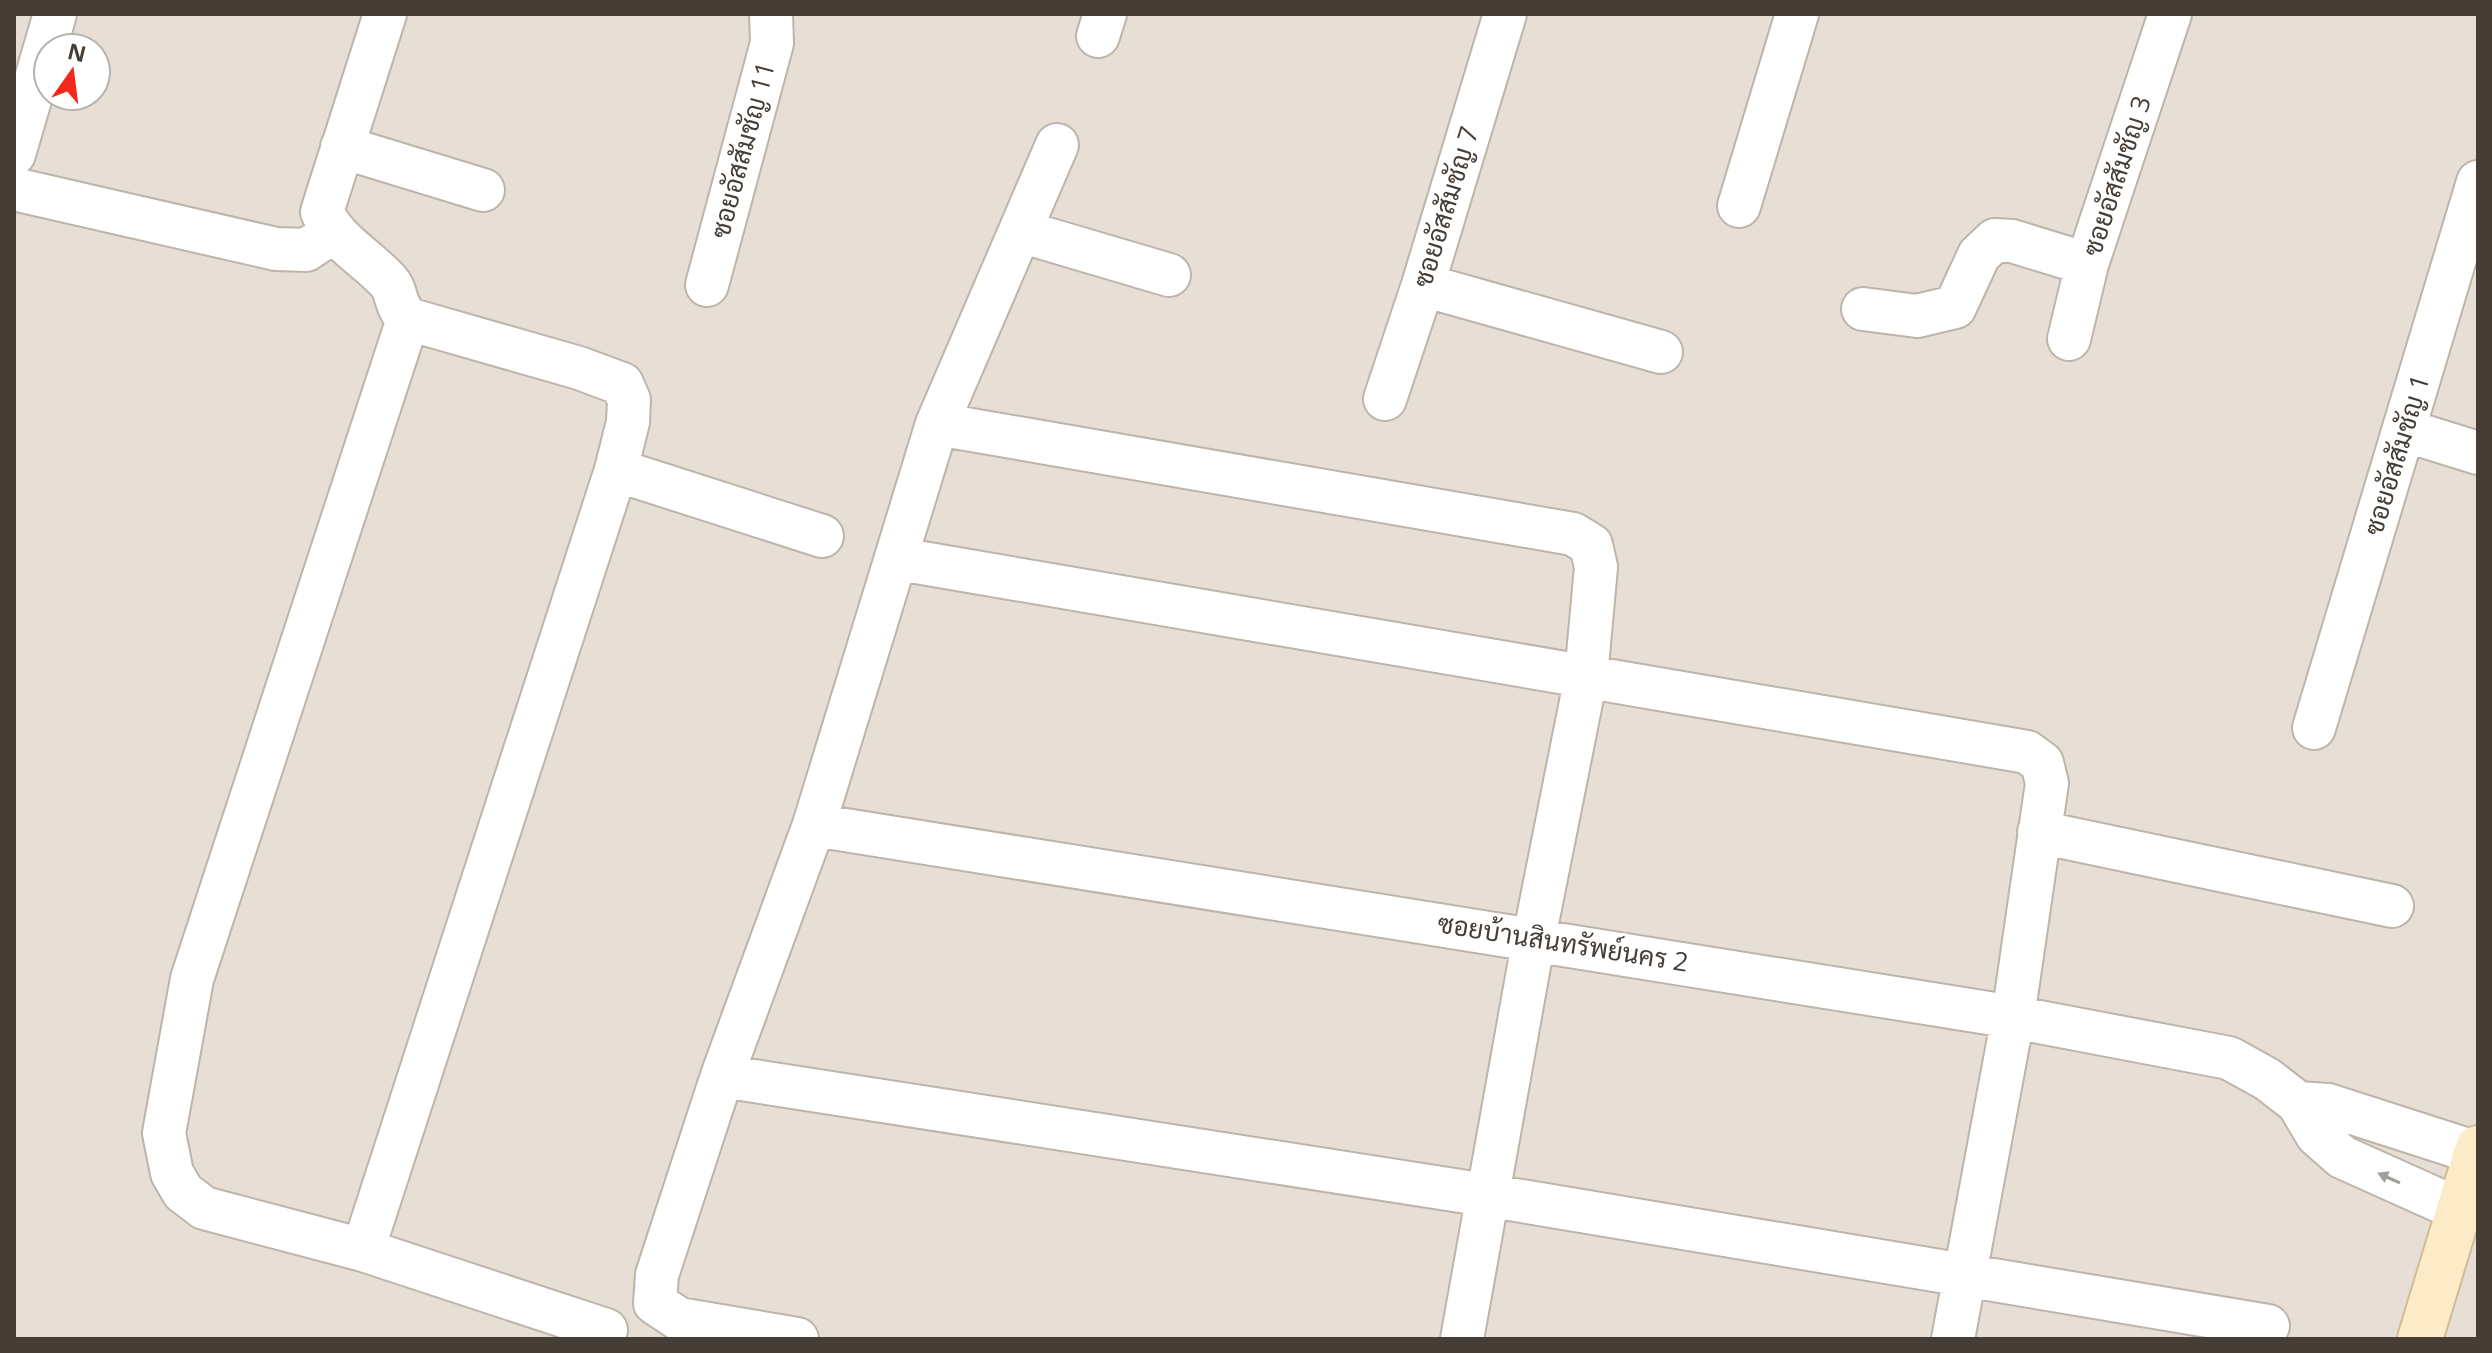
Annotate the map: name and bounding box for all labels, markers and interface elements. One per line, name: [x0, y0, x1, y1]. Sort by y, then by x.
north arrow: [32, 32, 112, 112]
text: N: [65, 35, 89, 68]
street label: ซอยอัสสัมชัญ 11: [701, 57, 783, 242]
street label: ซอยอัสสัมชัญ 3: [2073, 91, 2159, 260]
street label: ซอยอัสสัมชัญ 7: [1403, 122, 1487, 292]
street label: ซอยอัสสัมชัญ 1: [2354, 370, 2438, 540]
street label: ซอยบ้านสินทรัพย์นคร 2: [1435, 904, 1691, 980]
one-way arrow: [2377, 1171, 2400, 1185]

